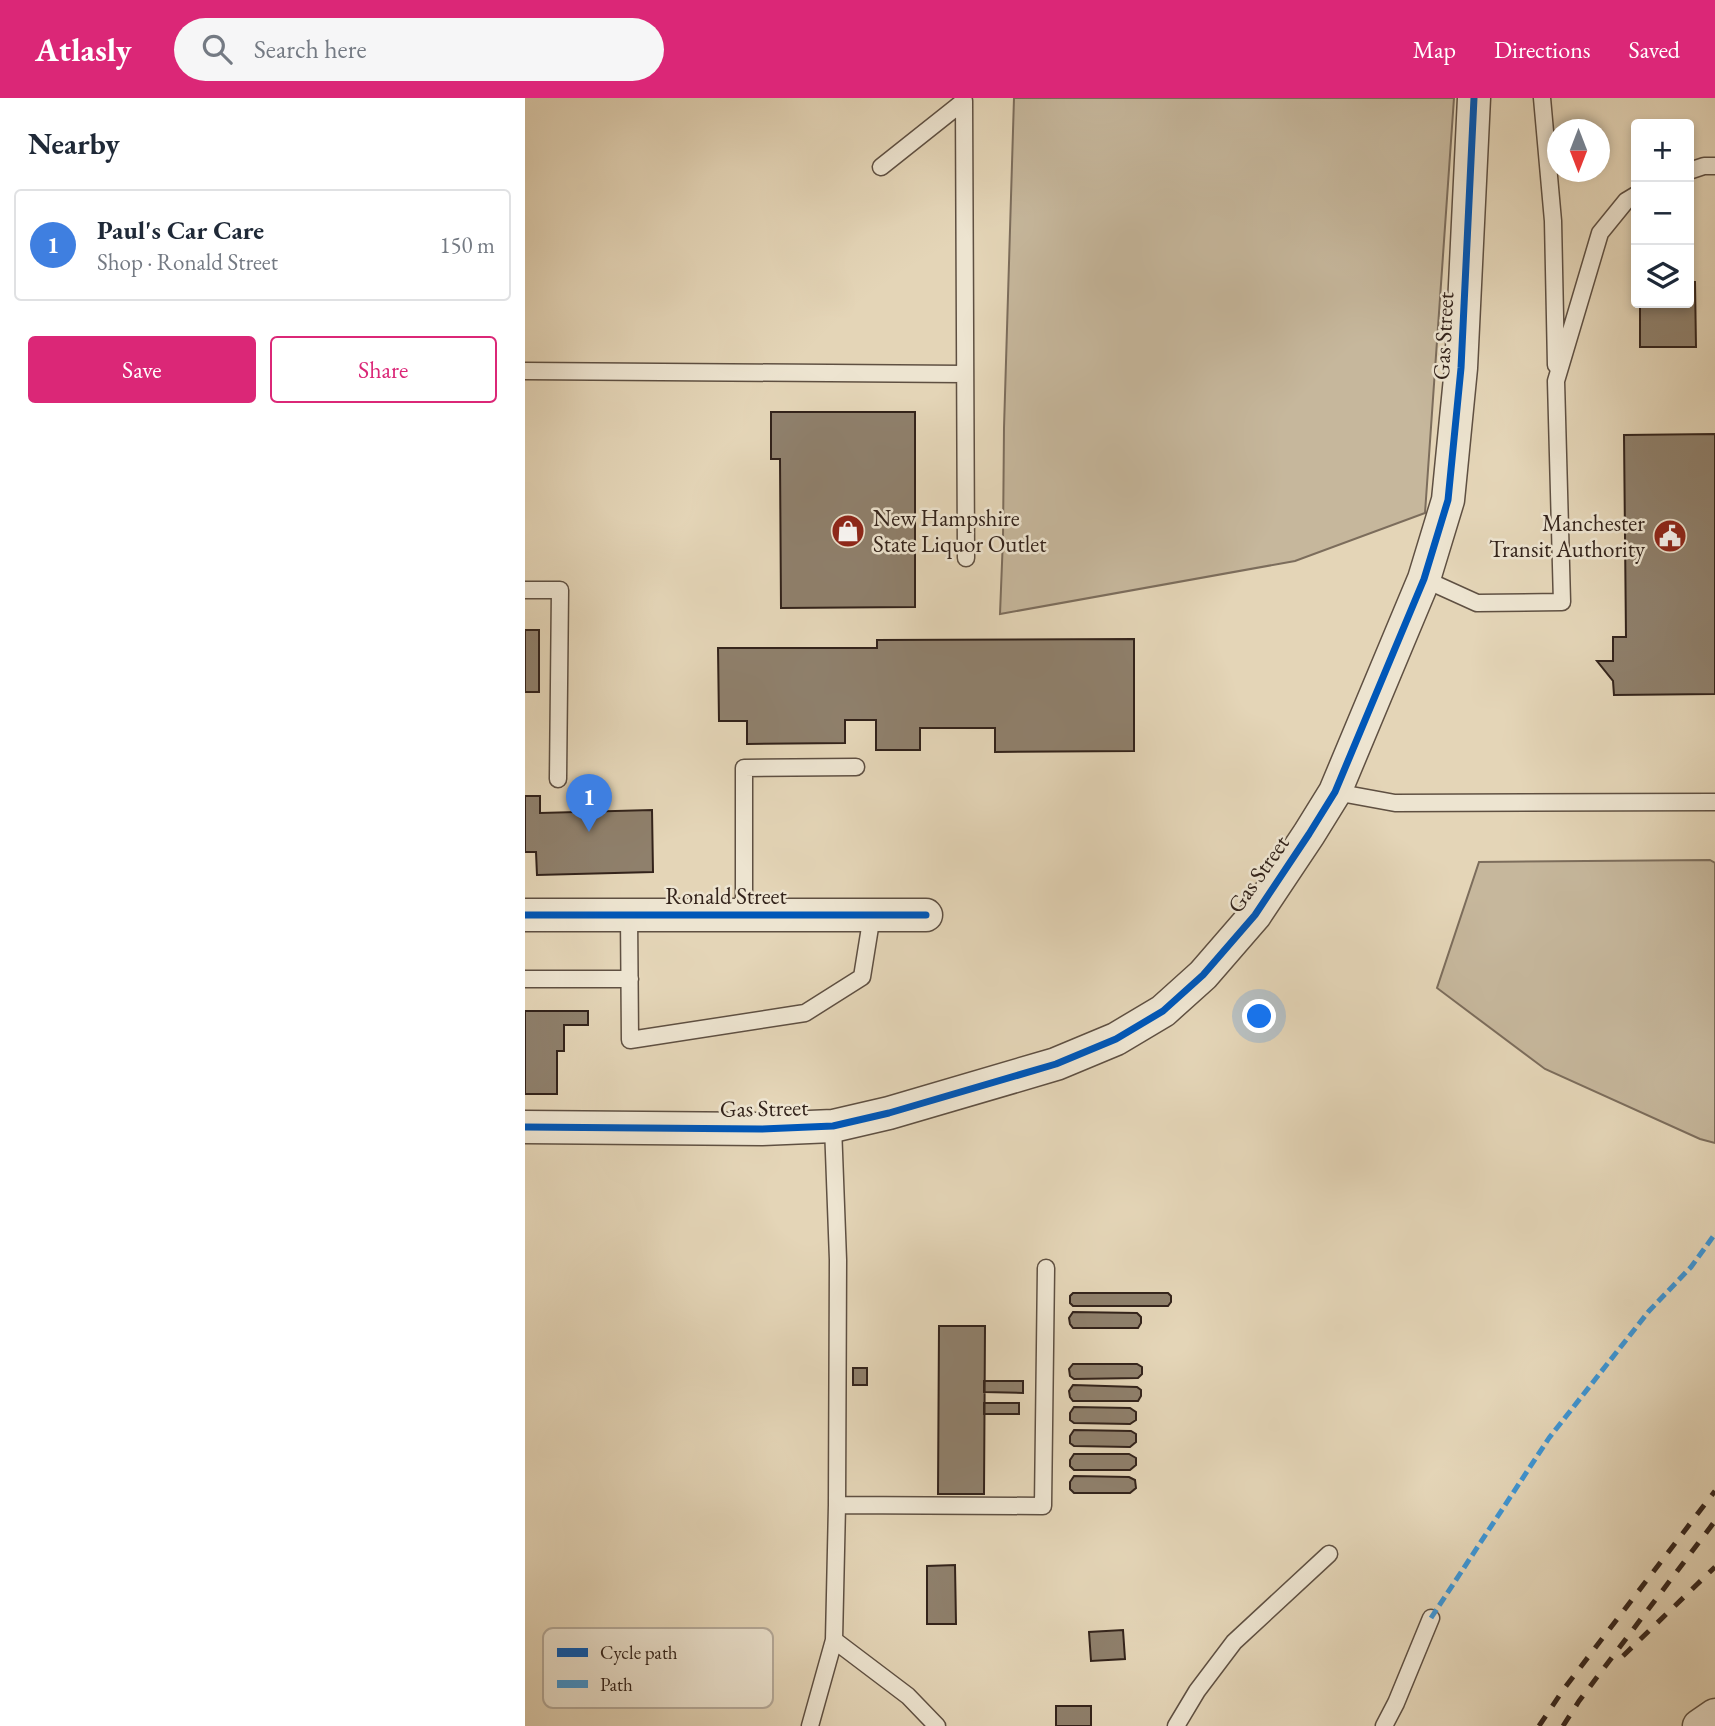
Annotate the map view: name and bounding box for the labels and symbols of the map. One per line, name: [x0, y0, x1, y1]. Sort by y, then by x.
north arrow: [1547, 119, 1610, 182]
street label: Gas Street: [1426, 290, 1460, 381]
place label: New Hampshire State Liquor Outlet: [873, 503, 1047, 559]
place label: Manchester Transit Authority: [1489, 508, 1646, 564]
shop icon: New Hampshire State Liquor Outlet: [829, 512, 867, 550]
public building icon: Manchester Transit Authority: [1651, 517, 1689, 555]
pin: 1: [566, 774, 612, 832]
street label: Gas Street: [1220, 829, 1296, 919]
street label: Ronald Street: [665, 881, 787, 911]
your location: [1242, 999, 1276, 1033]
street label: Gas Street: [719, 1092, 809, 1124]
legend: [543, 1628, 773, 1708]
text: Cycle path: [600, 1640, 678, 1665]
text: Path: [600, 1672, 633, 1697]

